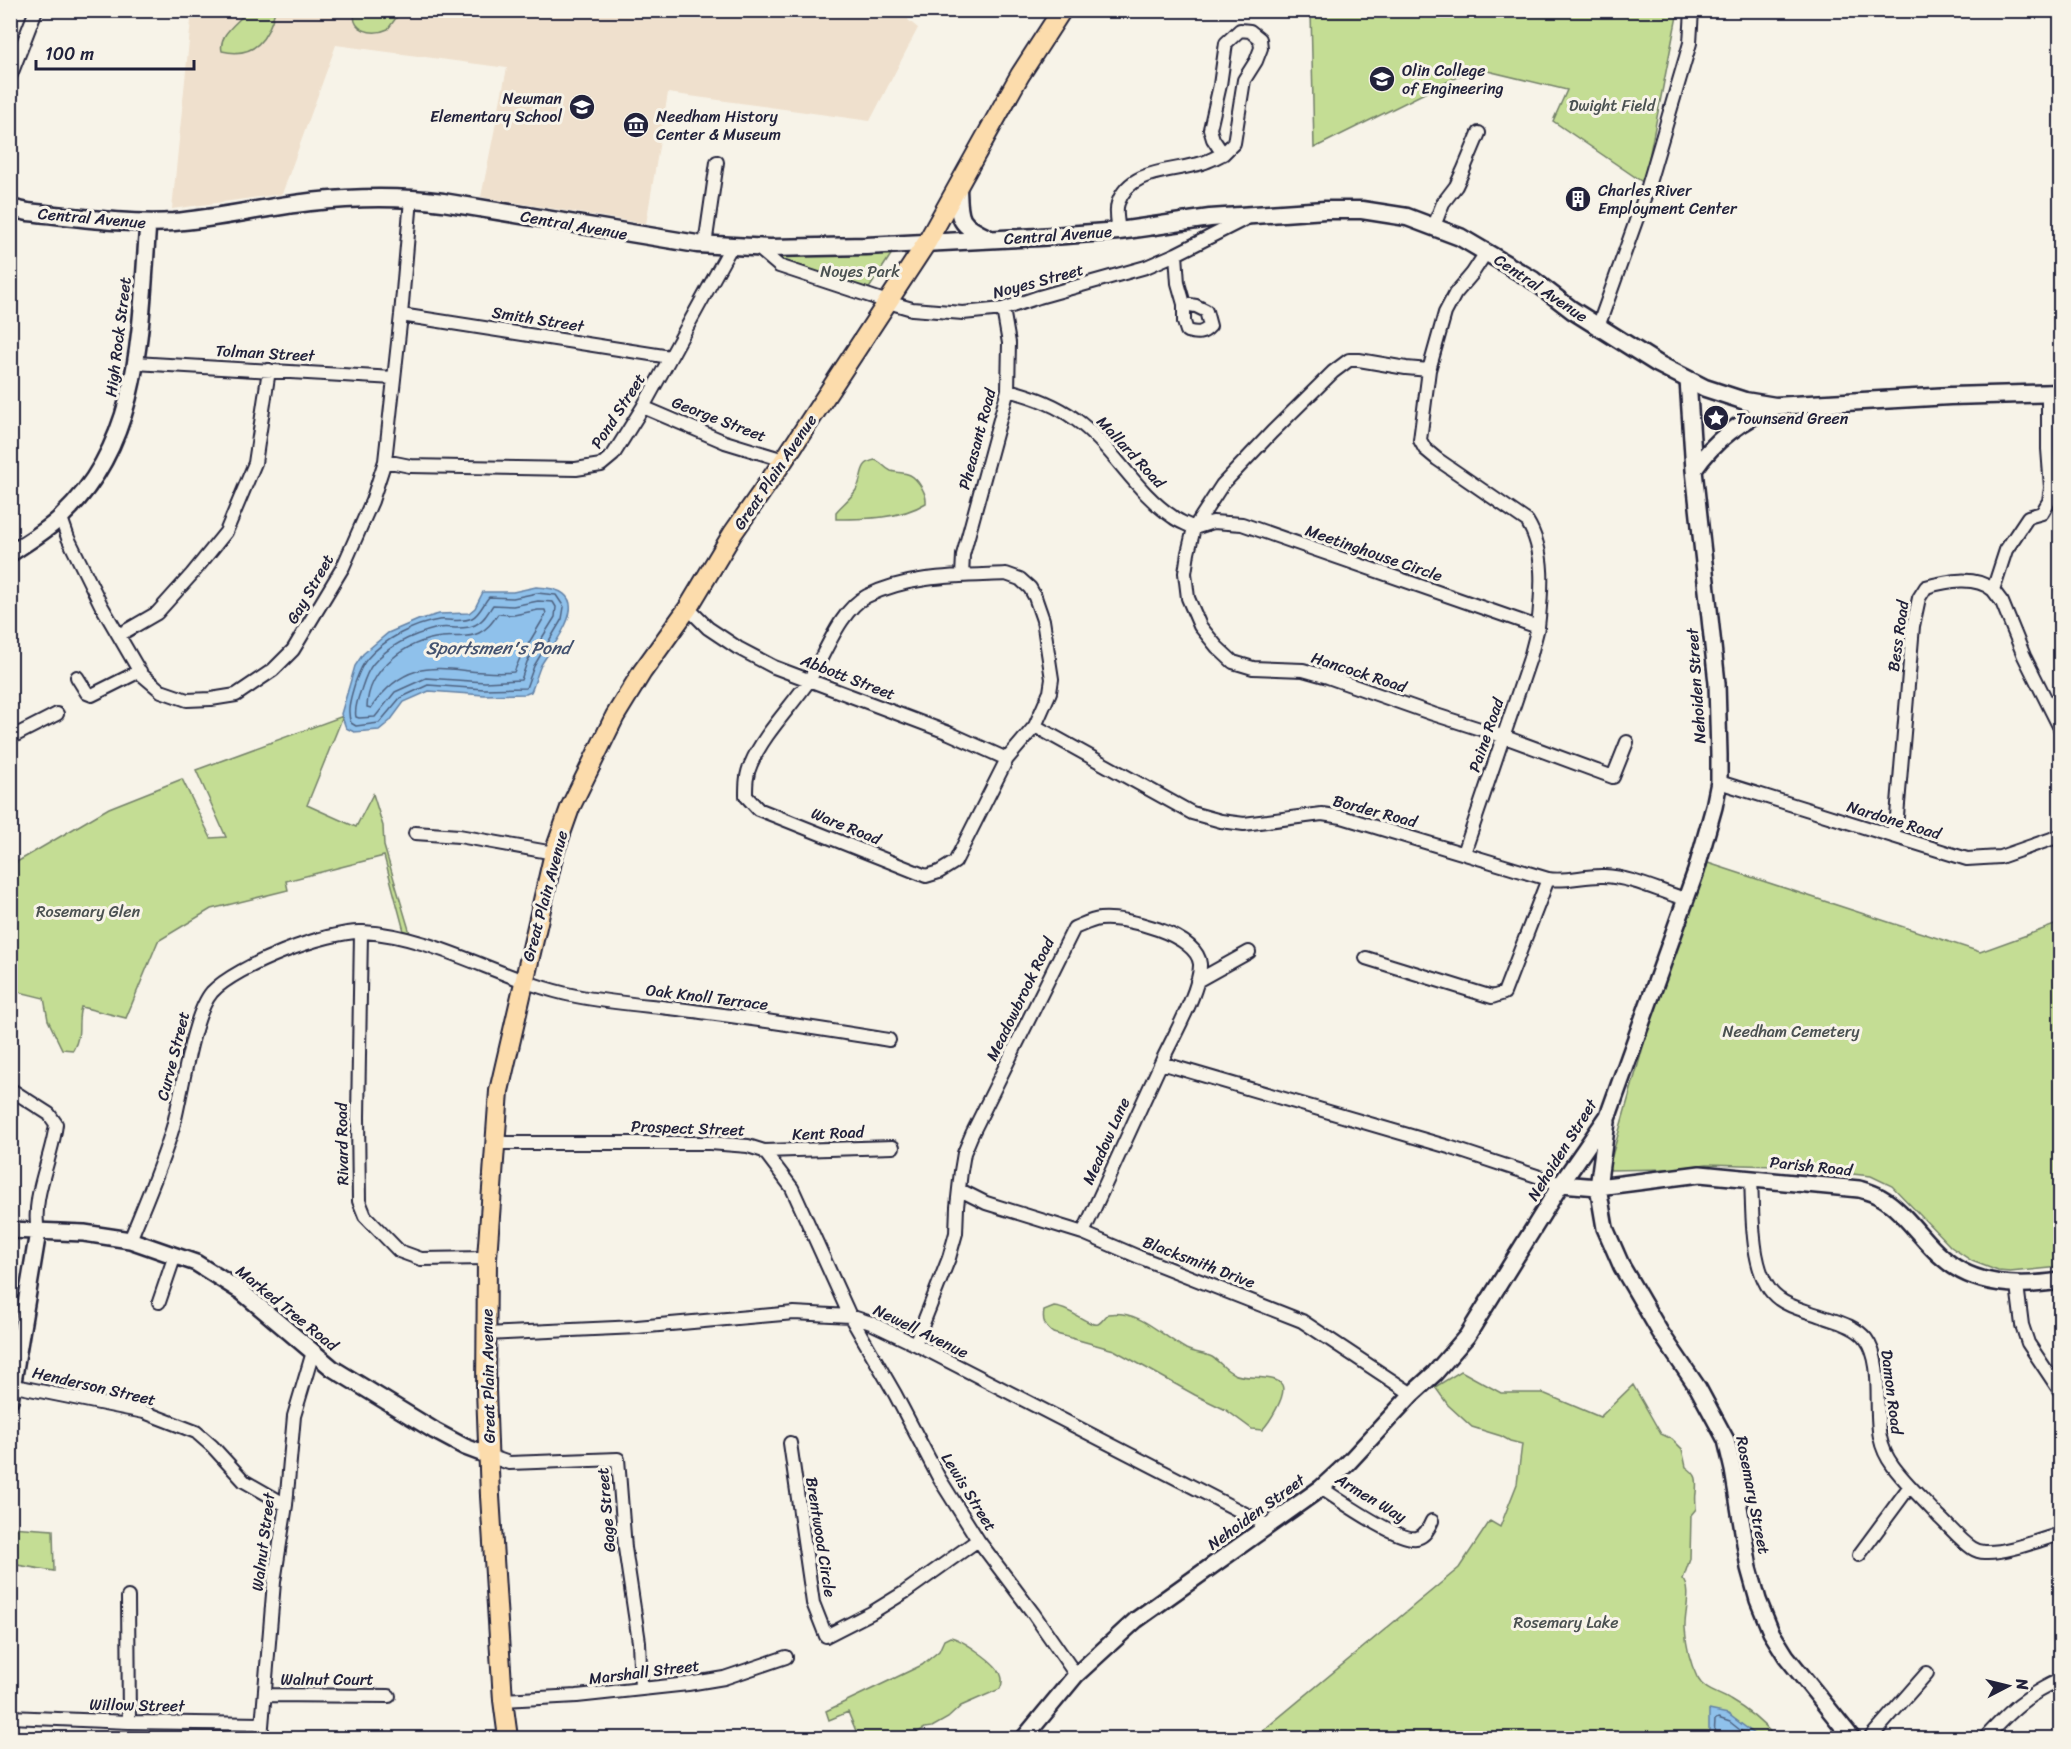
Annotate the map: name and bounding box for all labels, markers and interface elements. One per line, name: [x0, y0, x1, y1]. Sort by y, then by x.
scale bar: [36, 33, 194, 71]
text: 100 m: [45, 38, 94, 70]
place label: Olin College of Engineering: [1402, 56, 1504, 103]
school or university icon: Olin College of Engineering: [1367, 64, 1397, 94]
place label: Newman Elementary School: [430, 84, 562, 131]
park label: Dwight Field: [1569, 91, 1657, 120]
school or university icon: Newman Elementary School: [567, 92, 597, 122]
place label: Needham History Center & Museum: [656, 102, 781, 149]
museum icon: Needham History Center & Museum: [621, 110, 651, 140]
place label: Charles River Employment Center: [1598, 176, 1738, 223]
building icon: Charles River Employment Center: [1563, 184, 1593, 214]
street label: Central Avenue: [37, 199, 147, 237]
street label: Central Avenue: [518, 201, 630, 249]
street label: Central Avenue: [1003, 217, 1113, 253]
street label: Central Avenue: [1488, 246, 1594, 330]
street label: Noyes Street: [989, 255, 1087, 307]
park label: Noyes Park: [820, 257, 900, 286]
street label: High Rock Street: [96, 275, 140, 399]
street label: Smith Street: [490, 297, 587, 341]
street label: Tolman Street: [215, 336, 316, 370]
street label: Pond Street: [583, 367, 653, 455]
street label: Pheasant Road: [950, 384, 1005, 493]
street label: George Street: [667, 388, 771, 450]
place icon: Townsend Green: [1701, 403, 1731, 433]
place label: Townsend Green: [1736, 404, 1849, 433]
street label: Great Plain Avenue: [725, 408, 825, 536]
street label: Mallard Road: [1089, 409, 1174, 496]
street label: Meetinghouse Circle: [1301, 516, 1447, 590]
street label: Gay Street: [278, 548, 342, 630]
street label: Bess Road: [1879, 597, 1918, 673]
street label: Nehoiden Street: [1677, 627, 1715, 745]
water label: Sportsmen's Pond: [426, 632, 575, 664]
street label: Hancock Road: [1308, 643, 1412, 702]
street label: Abbott Street: [796, 645, 900, 708]
street label: Paine Road: [1460, 692, 1513, 776]
street label: Border Road: [1330, 786, 1422, 837]
street label: Nardone Road: [1843, 792, 1946, 849]
street label: Ware Road: [807, 799, 887, 854]
street label: Great Plain Avenue: [514, 827, 576, 965]
park label: Rosemary Glen: [36, 897, 140, 926]
street label: Meadowbrook Road: [977, 931, 1063, 1066]
street label: Oak Knoll Terrace: [644, 975, 770, 1019]
street label: Curve Street: [148, 1008, 198, 1104]
park label: Needham Cemetery: [1722, 1017, 1860, 1046]
street label: Meadow Lane: [1074, 1093, 1138, 1189]
street label: Nehoiden Street: [1519, 1093, 1605, 1207]
street label: Rivard Road: [327, 1101, 357, 1186]
street label: Prospect Street: [630, 1112, 746, 1144]
street label: Kent Road: [791, 1117, 866, 1149]
street label: Parish Road: [1768, 1147, 1855, 1185]
street label: Blacksmith Drive: [1139, 1227, 1259, 1297]
street label: Marked Tree Road: [229, 1257, 346, 1360]
street label: Newell Avenue: [868, 1295, 974, 1367]
street label: Great Plain Avenue: [472, 1308, 504, 1444]
street label: Damon Road: [1872, 1348, 1912, 1437]
street label: Henderson Street: [29, 1358, 159, 1414]
street label: Rosemary Street: [1727, 1433, 1779, 1557]
street label: Lewis Street: [933, 1447, 1005, 1537]
street label: Armen Way: [1329, 1465, 1413, 1531]
street label: Gage Street: [588, 1466, 624, 1554]
street label: Nehoiden Street: [1201, 1466, 1312, 1558]
street label: Brentwood Circle: [797, 1475, 845, 1599]
street label: Walnut Street: [243, 1491, 283, 1593]
park label: Rosemary Lake: [1514, 1608, 1618, 1637]
street label: Marshall Street: [587, 1651, 701, 1693]
north arrow: [1978, 1656, 2038, 1716]
street label: Walnut Court: [281, 1665, 373, 1694]
text: N: [2007, 1676, 2038, 1692]
street label: Willow Street: [89, 1690, 185, 1720]

